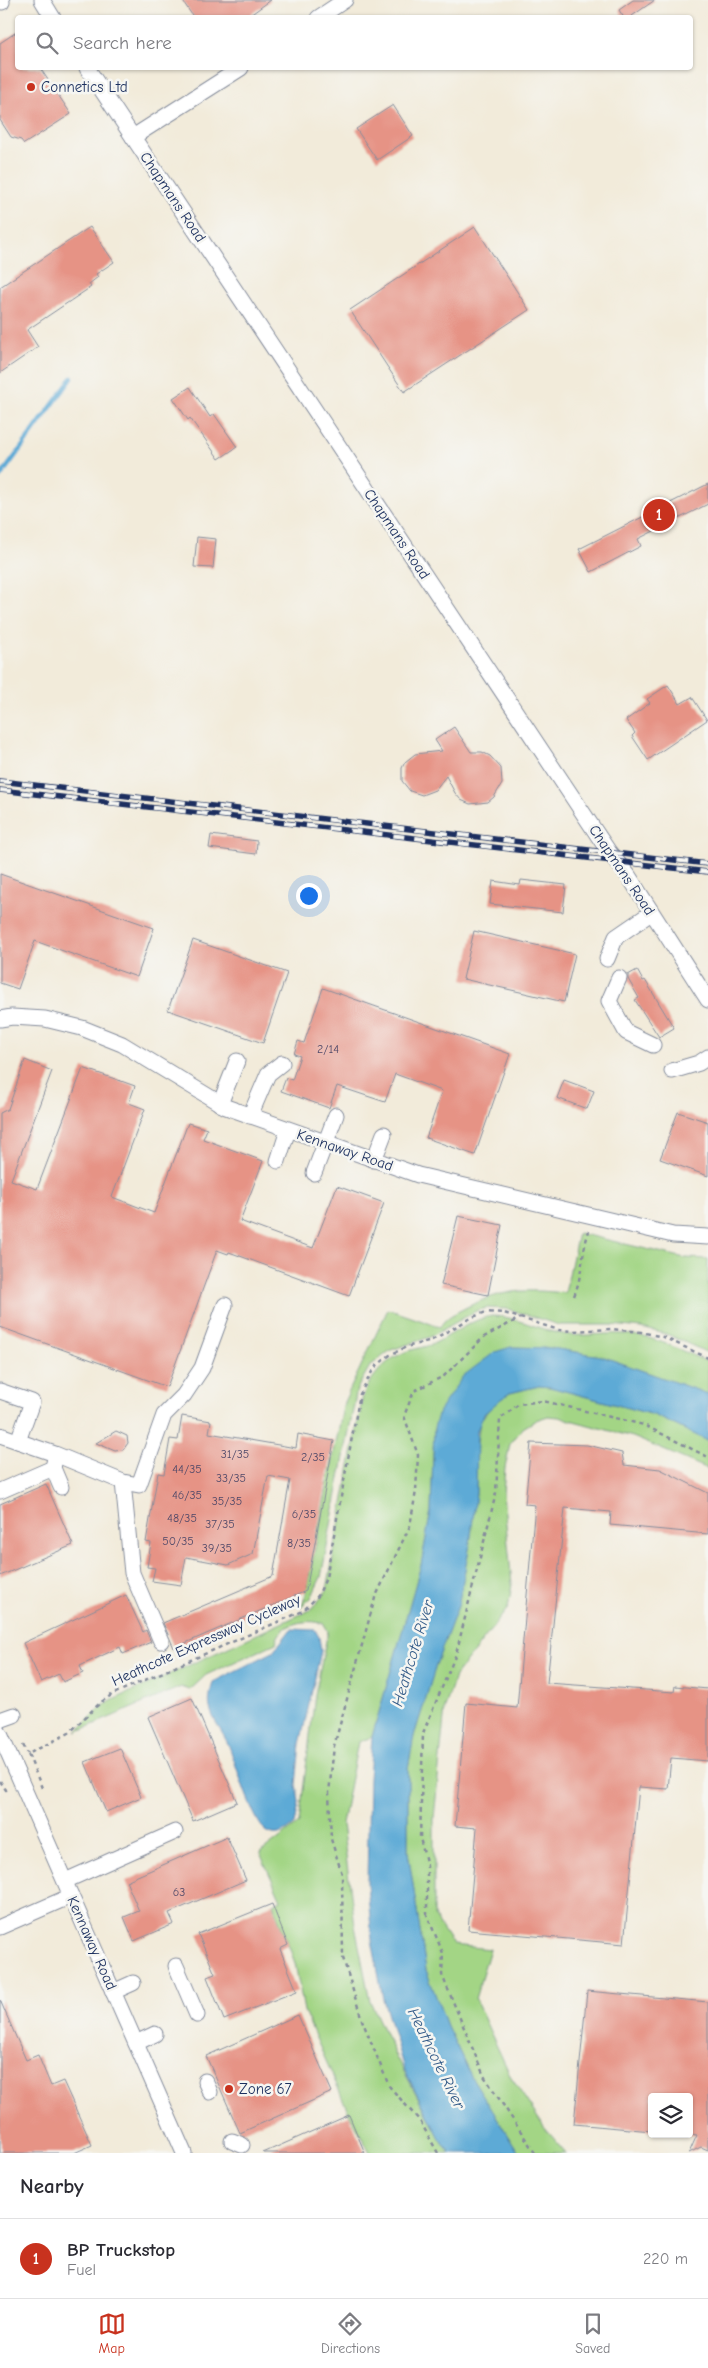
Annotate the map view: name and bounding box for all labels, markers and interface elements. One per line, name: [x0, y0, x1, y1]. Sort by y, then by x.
search box: [15, 15, 693, 70]
icon: search: [33, 29, 61, 57]
text: Search here: [73, 32, 172, 54]
place label: Connetics Ltd: [41, 78, 128, 96]
marker: Connetics Ltd: [25, 81, 37, 93]
street label: Chapmans Road: [136, 148, 210, 246]
street label: Chapmans Road: [360, 485, 434, 583]
pin: 1: [643, 496, 675, 534]
street label: Chapmans Road: [585, 821, 659, 919]
your location: [296, 883, 322, 909]
house number: 2/14: [317, 1042, 339, 1056]
street label: Kennaway Road: [294, 1125, 396, 1175]
house number: 31/35: [221, 1447, 249, 1461]
house number: 2/35: [301, 1450, 325, 1464]
house number: 44/35: [172, 1462, 202, 1476]
house number: 33/35: [216, 1471, 246, 1485]
house number: 46/35: [172, 1488, 202, 1502]
house number: 35/35: [212, 1494, 242, 1508]
house number: 6/35: [292, 1507, 316, 1521]
house number: 48/35: [167, 1511, 197, 1525]
house number: 37/35: [205, 1517, 235, 1531]
house number: 50/35: [162, 1534, 194, 1548]
house number: 8/35: [287, 1536, 311, 1550]
house number: 39/35: [202, 1541, 232, 1555]
street label: Heathcote Expressway Cycleway: [109, 1590, 303, 1690]
water label: Heathcote River: [388, 1597, 438, 1709]
house number: 63: [173, 1885, 185, 1899]
street label: Kennaway Road: [63, 1893, 121, 1993]
water label: Heathcote River: [404, 2005, 469, 2112]
place label: Zone 67: [239, 2080, 292, 2098]
marker: Zone 67: [223, 2083, 235, 2095]
map controls: [648, 2093, 693, 2138]
button: layers: [648, 2093, 693, 2138]
text: Nearby: [20, 2174, 84, 2198]
text: BP Truckstop: [67, 2239, 175, 2261]
text: 1: [33, 2250, 39, 2268]
text: 220 m: [643, 2250, 688, 2268]
text: Fuel: [67, 2261, 96, 2279]
tab: Map: [98, 2310, 126, 2357]
tab: Directions: [321, 2310, 380, 2357]
tab: Saved: [575, 2310, 610, 2357]

